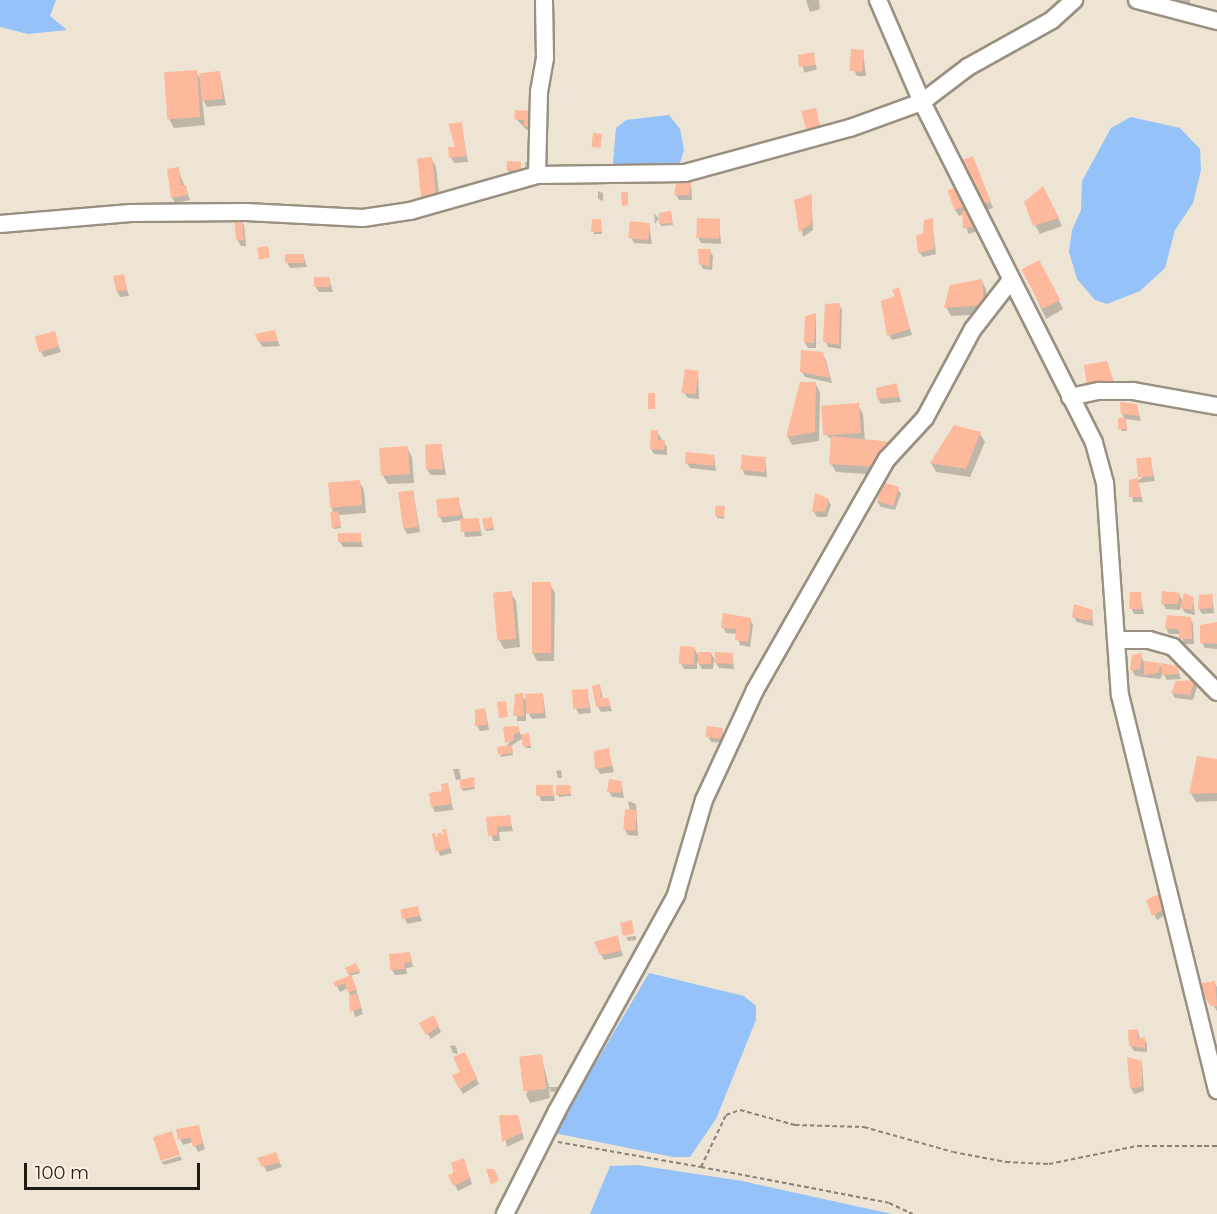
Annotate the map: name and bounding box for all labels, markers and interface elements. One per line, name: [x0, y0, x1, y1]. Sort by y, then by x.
scale bar: [27, 1151, 202, 1189]
text: 100 m: [35, 1162, 89, 1184]

